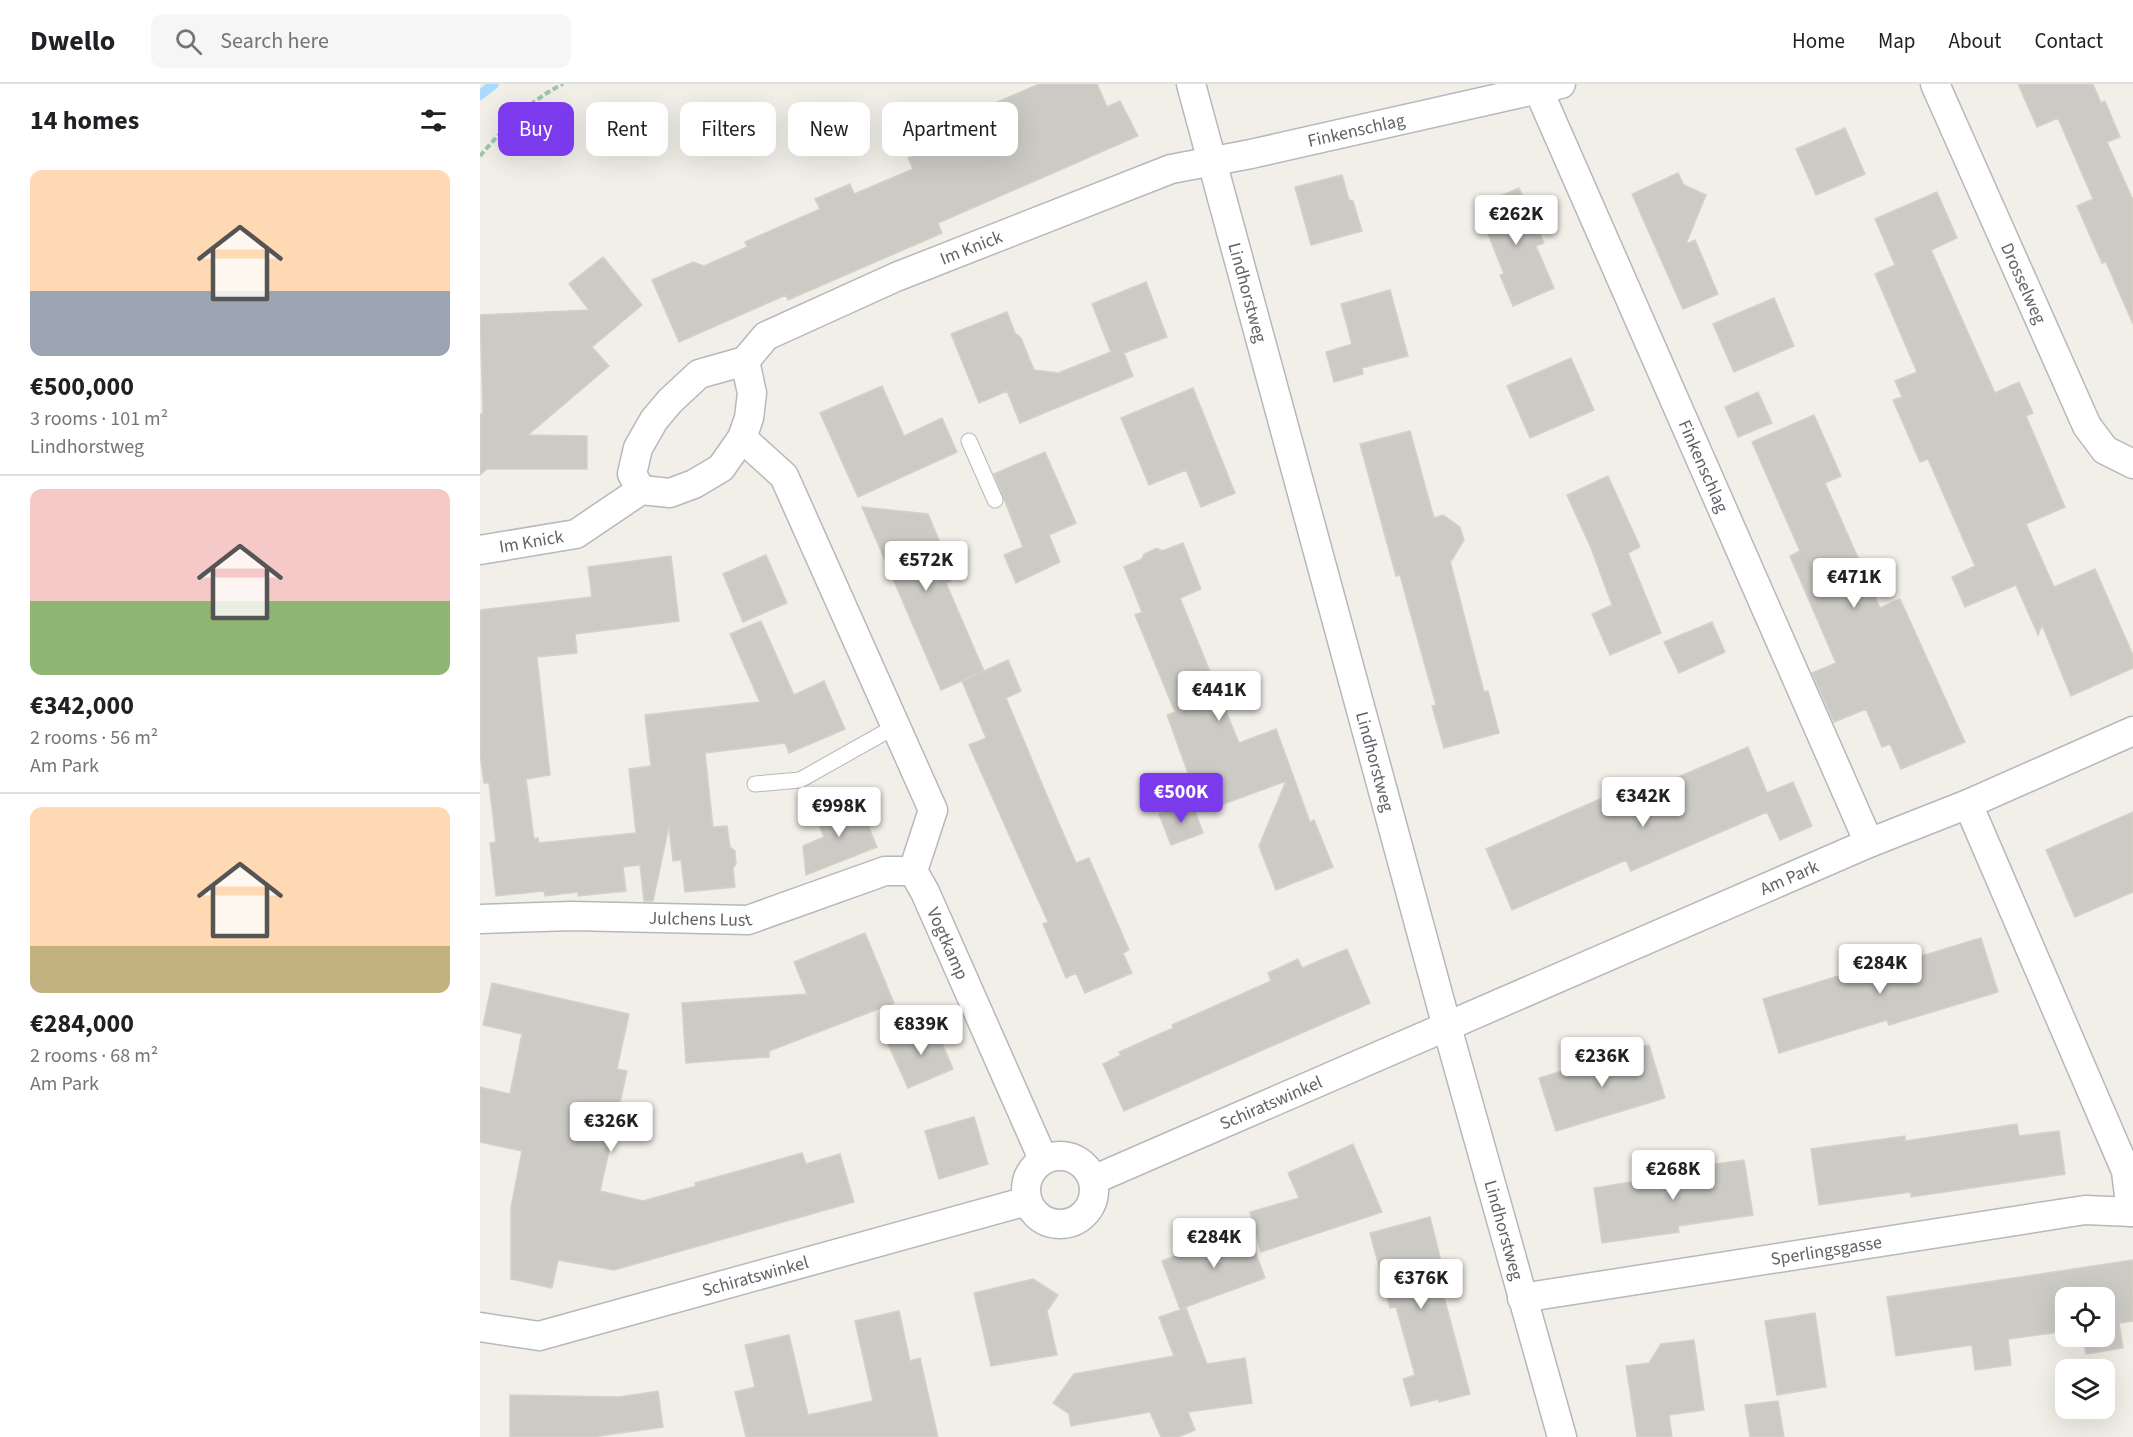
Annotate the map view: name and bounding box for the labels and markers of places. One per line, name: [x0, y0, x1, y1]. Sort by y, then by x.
pin: €262K: [1474, 195, 1558, 246]
pin: €572K: [884, 541, 968, 592]
pin: €471K: [1812, 558, 1896, 609]
pin: €441K: [1177, 671, 1261, 722]
pin: €500K: [1139, 773, 1223, 824]
pin: €342K: [1601, 777, 1685, 828]
pin: €998K: [797, 787, 881, 838]
pin: €284K: [1838, 944, 1922, 995]
pin: €839K: [879, 1005, 963, 1056]
pin: €236K: [1560, 1037, 1644, 1088]
pin: €326K: [569, 1102, 653, 1153]
pin: €268K: [1631, 1150, 1715, 1201]
pin: €284K: [1172, 1218, 1256, 1269]
pin: €376K: [1379, 1259, 1463, 1310]

